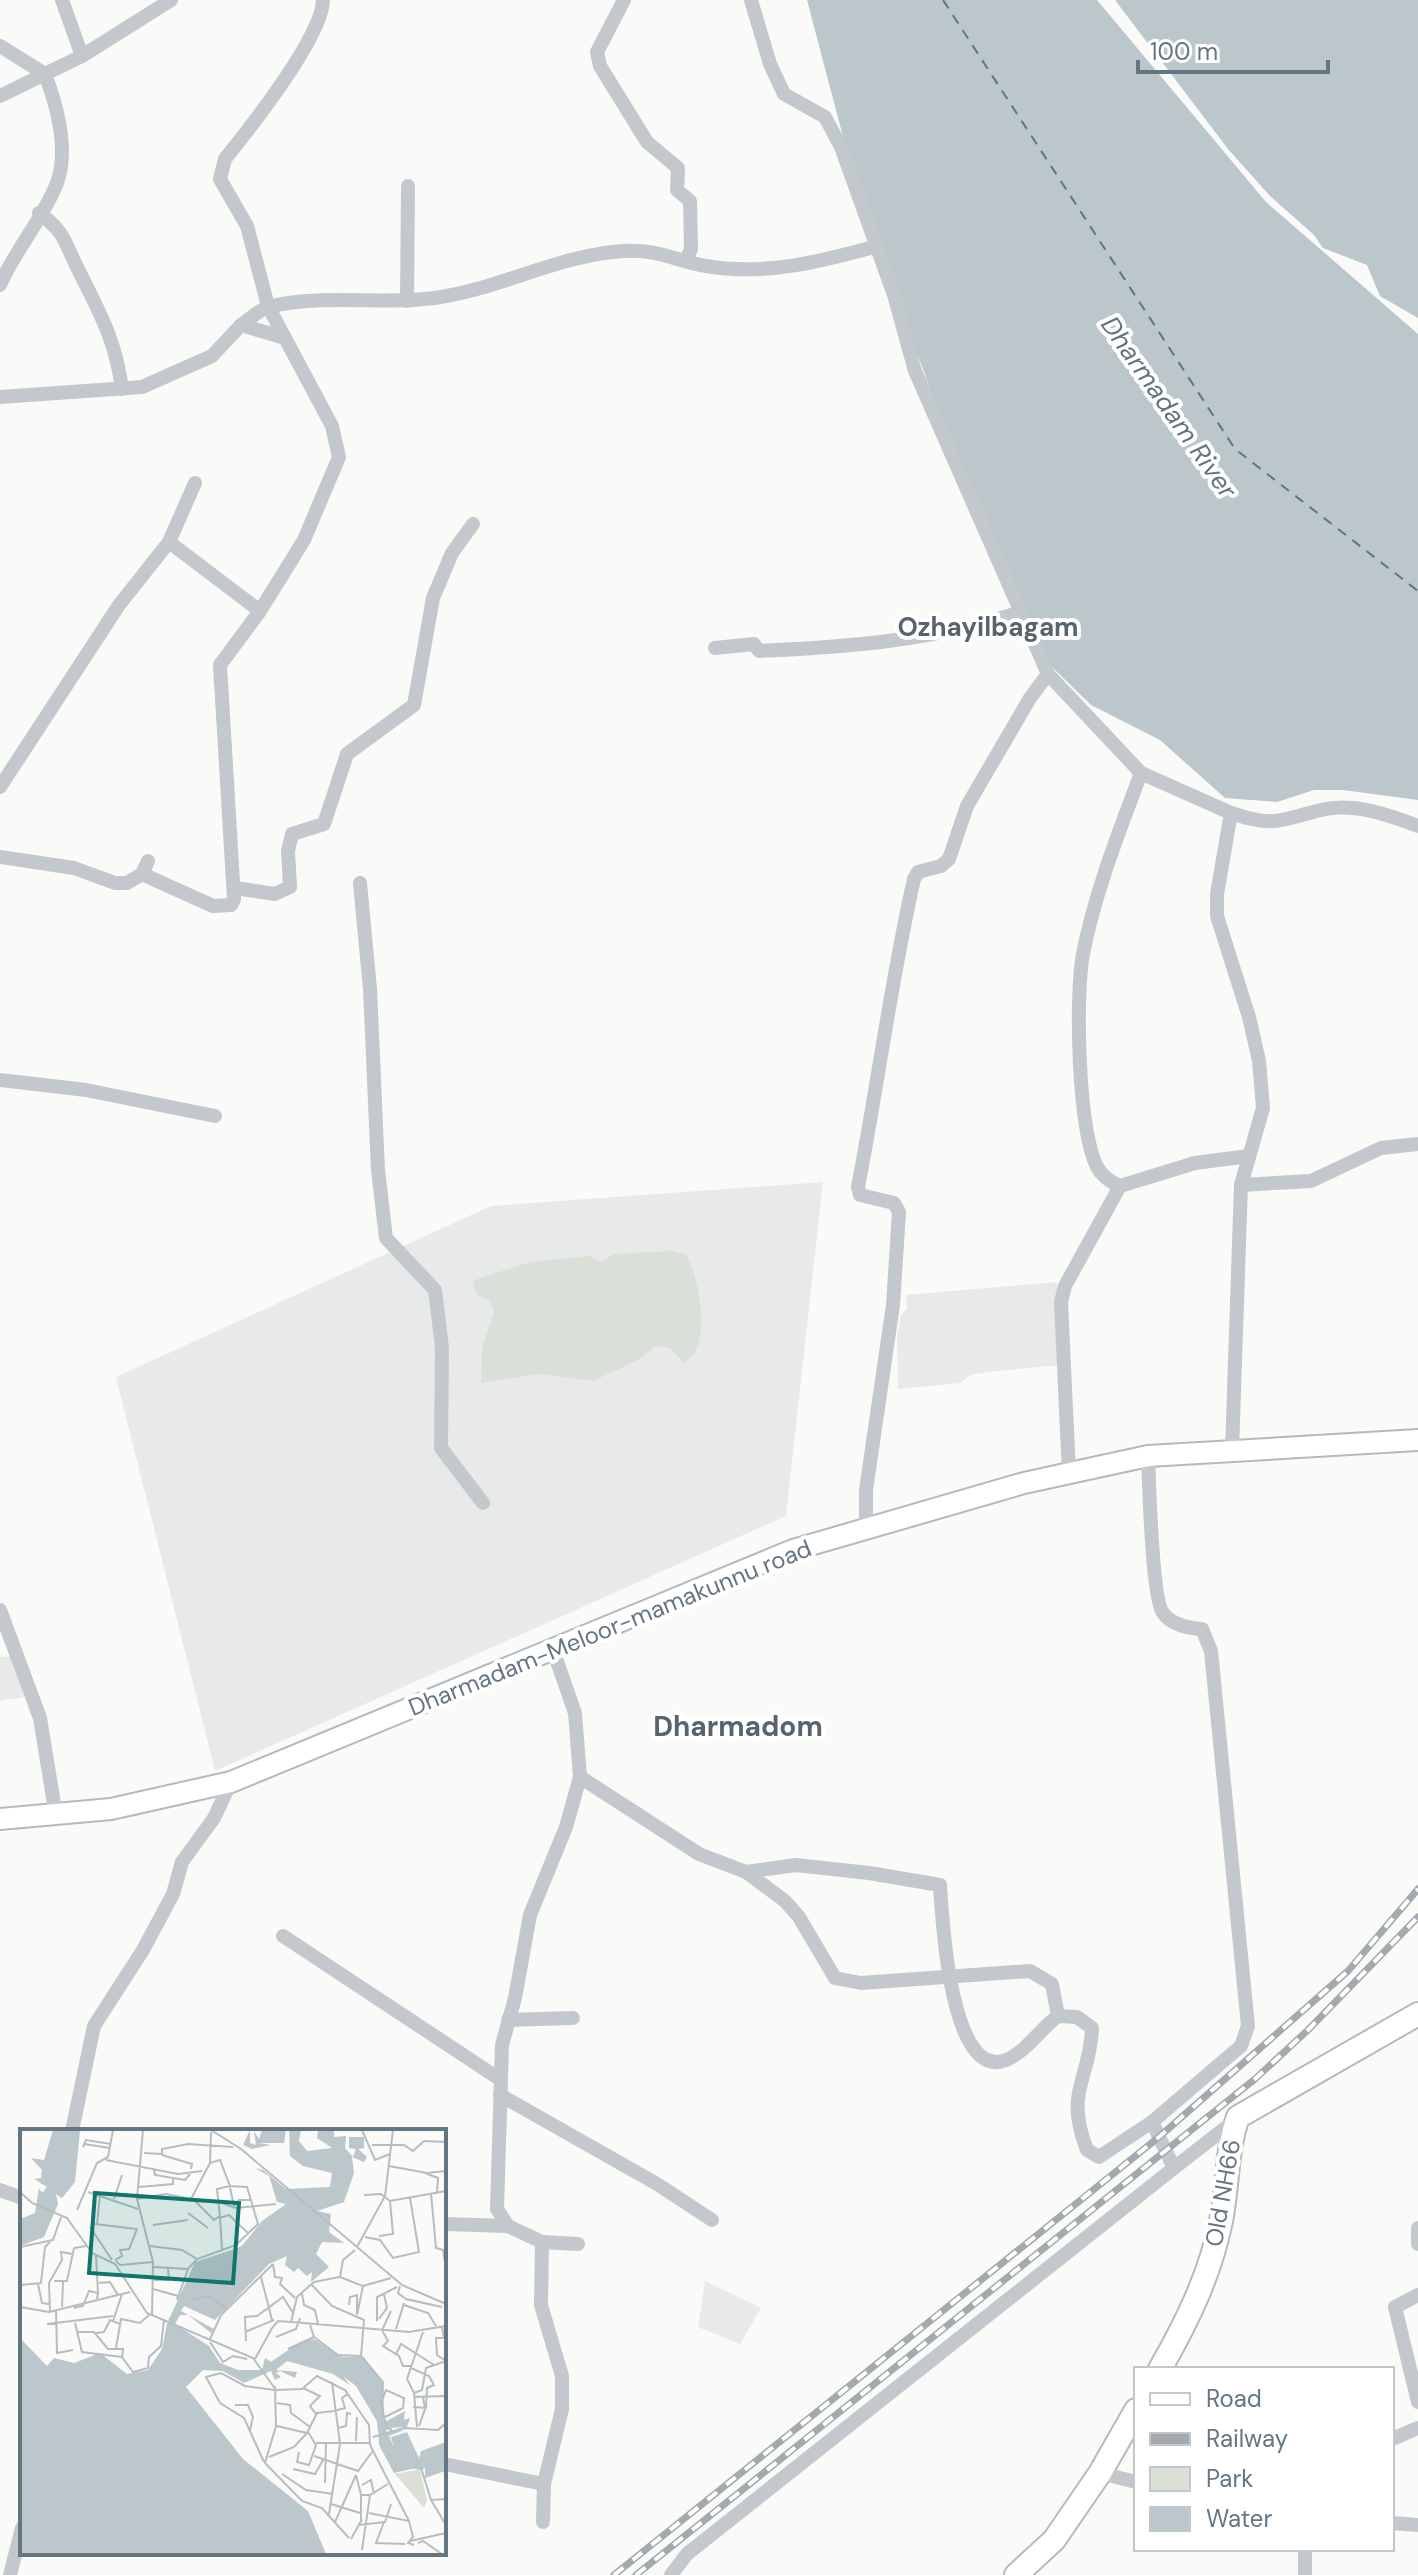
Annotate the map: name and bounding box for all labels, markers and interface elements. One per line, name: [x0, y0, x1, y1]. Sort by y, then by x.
scale bar: [1138, 24, 1328, 74]
text: 100 m: [1150, 36, 1218, 67]
water label: Dharmadam River: [1093, 309, 1245, 506]
district label: Ozhayilbagam: [897, 610, 1079, 644]
street label: Dharmadam-Meloor-mamakunnu road: [404, 1532, 816, 1723]
district label: Dharmadom: [653, 1708, 823, 1745]
inset map: [20, 2129, 446, 2555]
street label: Old NH66: [1198, 2137, 1247, 2249]
legend: [1134, 2367, 1394, 2551]
text: Road: [1206, 2383, 1262, 2414]
text: Railway: [1206, 2423, 1288, 2454]
text: Park: [1206, 2463, 1253, 2494]
text: Water: [1206, 2503, 1272, 2534]

